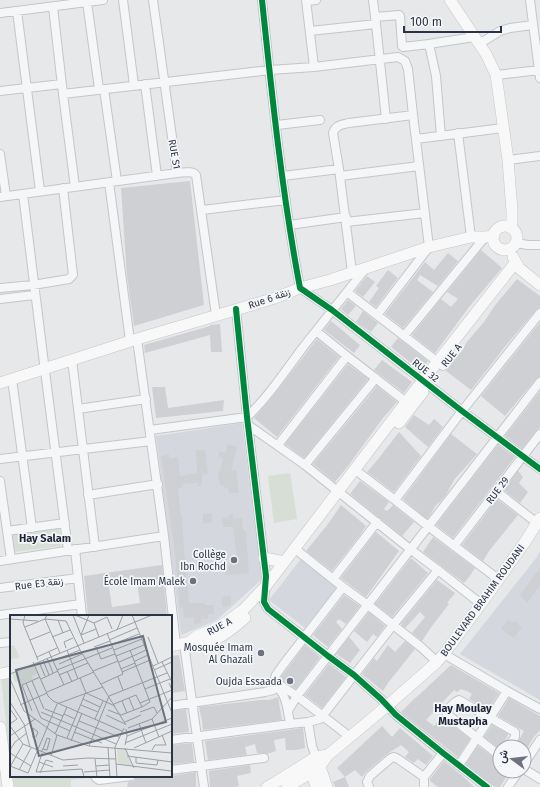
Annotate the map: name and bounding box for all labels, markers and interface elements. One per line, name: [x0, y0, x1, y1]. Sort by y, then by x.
scale bar: [404, 8, 501, 34]
text: 100 m: [410, 15, 442, 29]
street label: RUE S1: [165, 138, 183, 170]
street label: Rue 6 زنقة: [247, 286, 292, 312]
street label: RUE A: [439, 341, 465, 370]
street label: RUE 32: [410, 357, 441, 385]
street label: RUE 29: [484, 475, 512, 506]
district label: Hay Salam: [19, 532, 71, 545]
street label: BOULEVARD BRAHIM ROUDANI: [438, 542, 528, 659]
place label: Collège Ibn Rochd: [180, 549, 226, 573]
marker: Collège Ibn Rochd: [229, 555, 239, 565]
place label: École Imam Malek: [104, 574, 186, 588]
street label: Rue E3 زنقة: [14, 575, 64, 593]
marker: École Imam Malek: [188, 576, 198, 586]
inset map: [10, 615, 172, 777]
street label: RUE A: [205, 615, 234, 638]
place label: Mosquée Imam Al Ghazali: [184, 642, 253, 666]
marker: Mosquée Imam Al Ghazali: [256, 648, 266, 658]
place label: Oujda Essaada: [216, 676, 282, 688]
marker: Oujda Essaada: [285, 676, 295, 686]
district label: Hay Moulay Mustapha: [434, 702, 492, 728]
north arrow: [492, 739, 532, 779]
text: ش: [495, 748, 511, 765]

